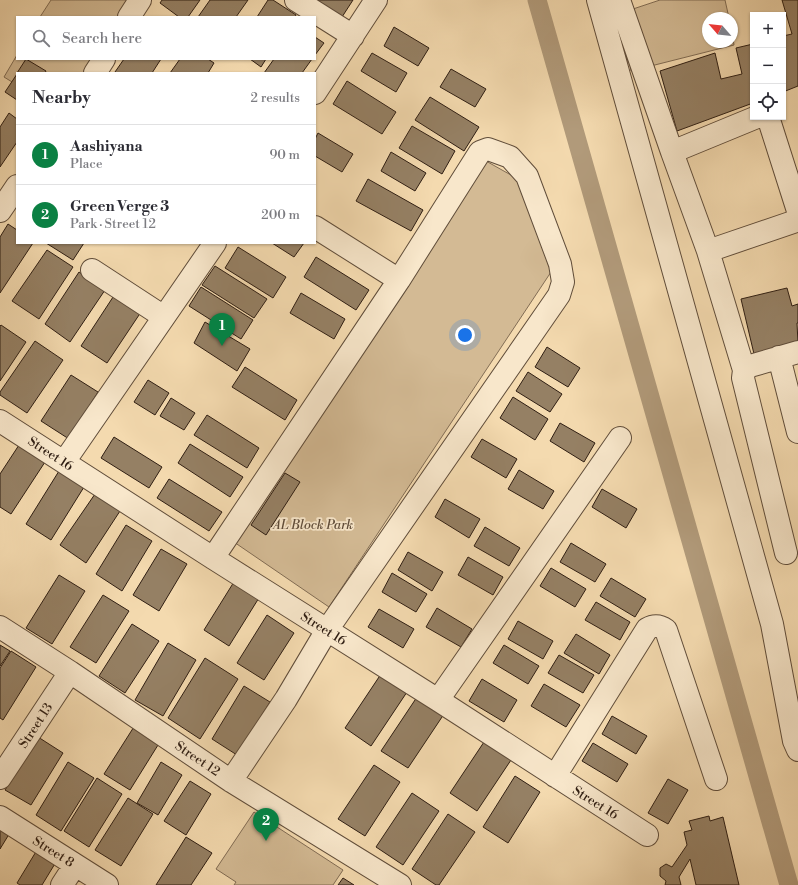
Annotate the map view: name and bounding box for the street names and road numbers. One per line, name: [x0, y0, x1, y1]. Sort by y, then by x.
street label: Street 16: [25, 433, 76, 475]
street label: Street 16: [298, 609, 349, 649]
street label: Street 13: [15, 700, 56, 751]
street label: Street 12: [172, 738, 223, 780]
street label: Street 16: [570, 783, 621, 823]
street label: Street 8: [30, 833, 77, 871]

